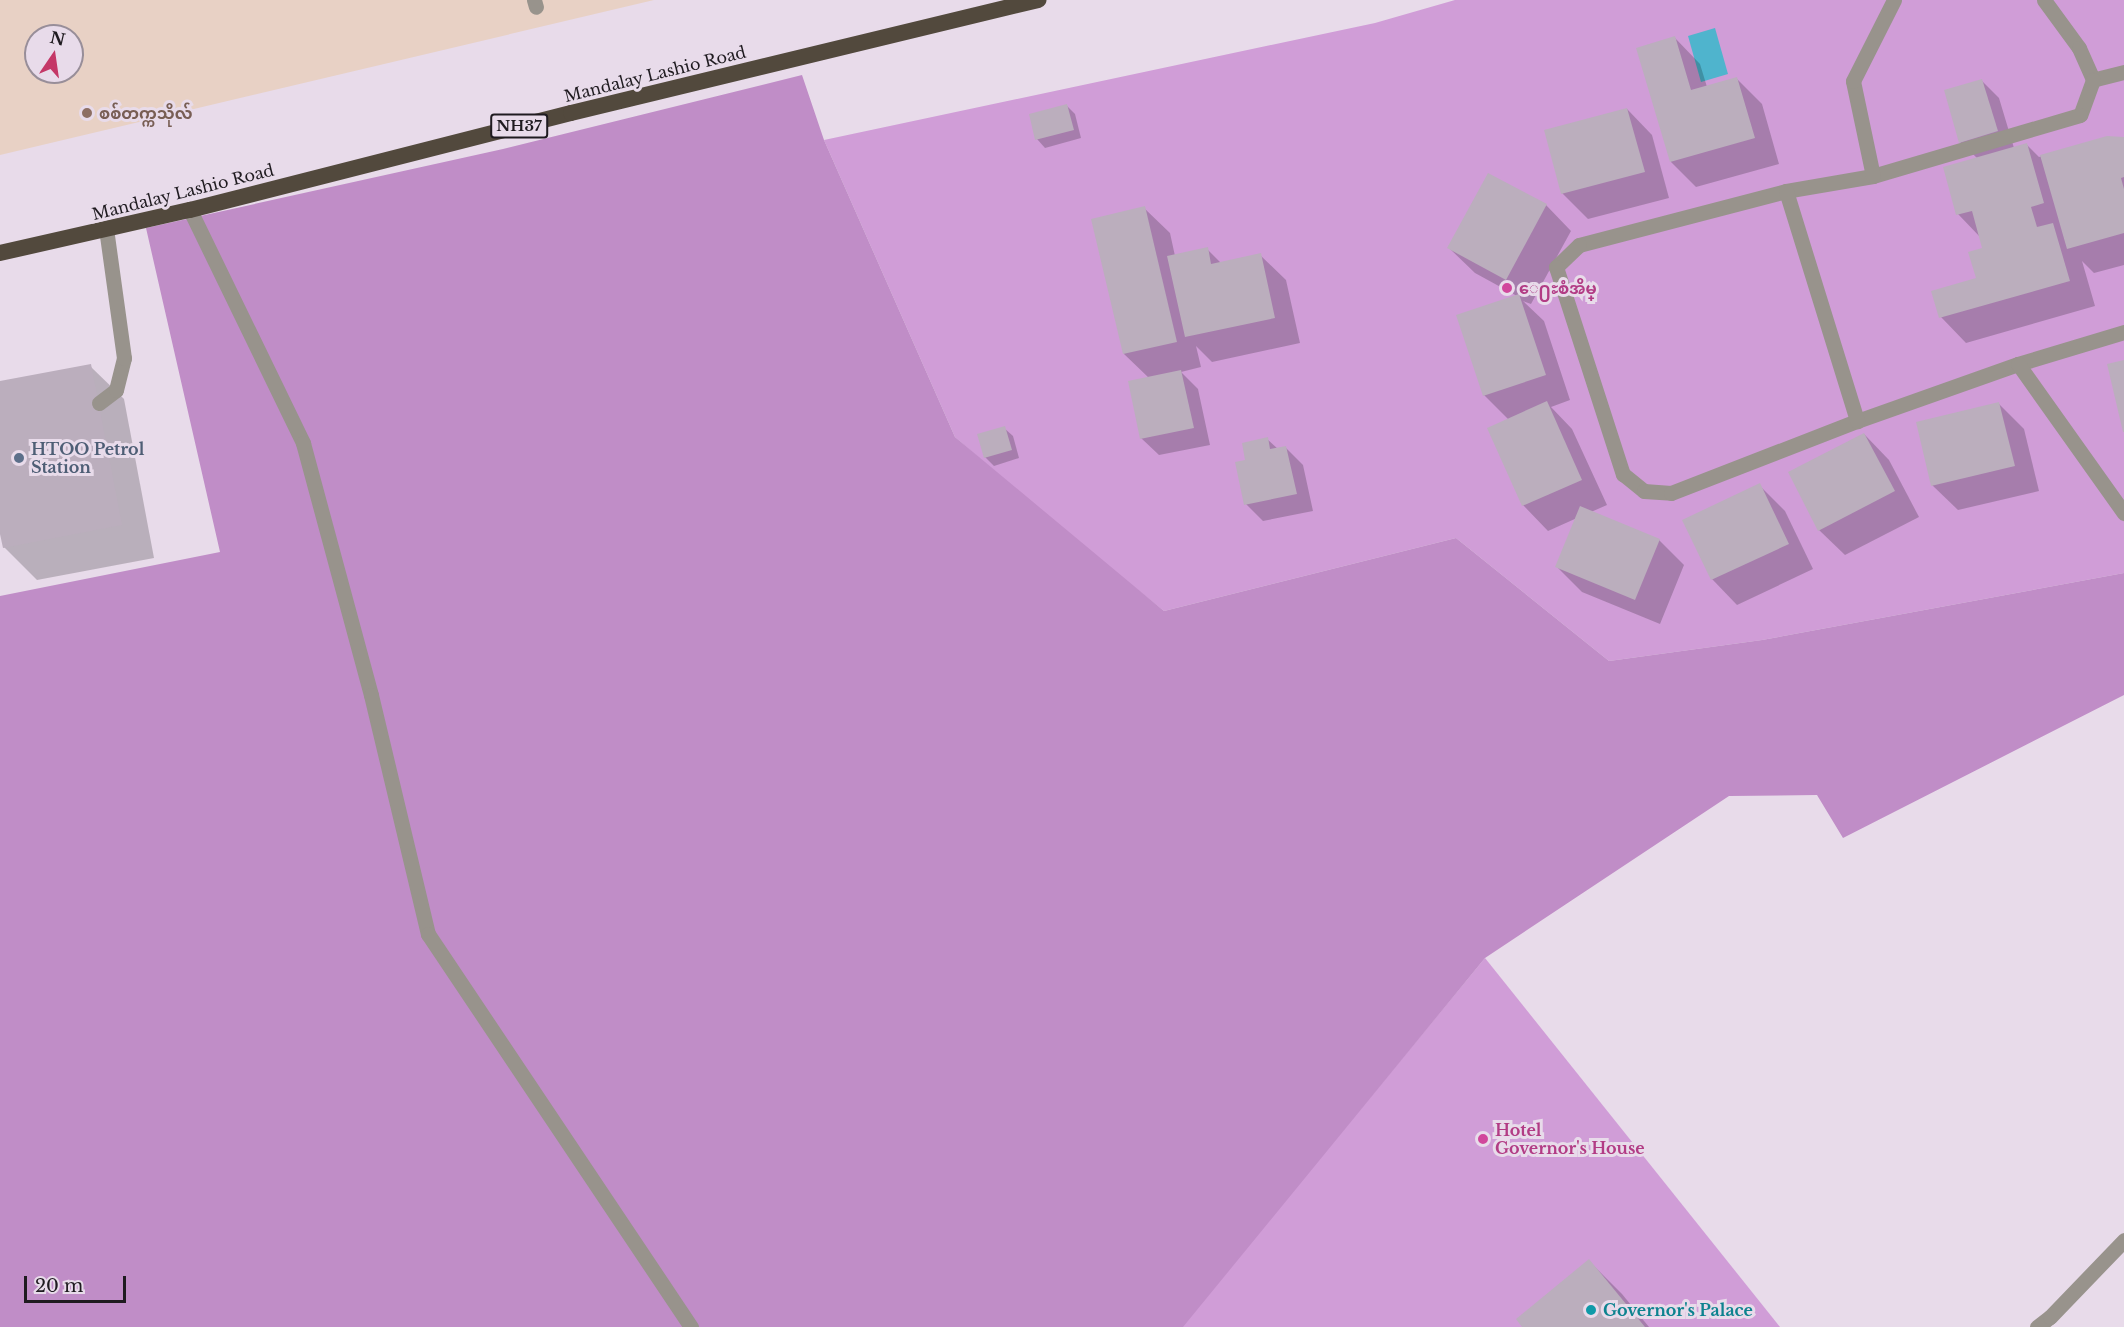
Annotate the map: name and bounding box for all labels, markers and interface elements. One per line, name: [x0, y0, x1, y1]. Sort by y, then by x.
north arrow: [24, 24, 84, 84]
text: N: [48, 27, 67, 50]
street label: Mandalay Lashio Road: [562, 42, 748, 106]
place label: စစ်‌တက္ကသိုလ်: [99, 103, 192, 123]
marker: စစ်‌တက္ကသိုလ်: [80, 106, 94, 120]
road number: NH37: [489, 114, 549, 138]
street label: Mandalay Lashio Road: [90, 160, 276, 224]
place label: ေ႐ႊစံအိမ္: [1519, 278, 1597, 298]
marker: ေ႐ႊစံအိမ္: [1500, 281, 1514, 295]
place label: HTOO Petrol Station: [31, 439, 144, 477]
marker: HTOO Petrol Station: [12, 451, 26, 465]
place label: Hotel Governor's House: [1495, 1120, 1645, 1158]
marker: Hotel Governor's House: [1476, 1132, 1490, 1146]
scale bar: [27, 1264, 129, 1302]
text: 20 m: [35, 1275, 83, 1297]
place label: Governor's Palace: [1603, 1300, 1753, 1320]
marker: Governor's Palace: [1584, 1303, 1598, 1317]

